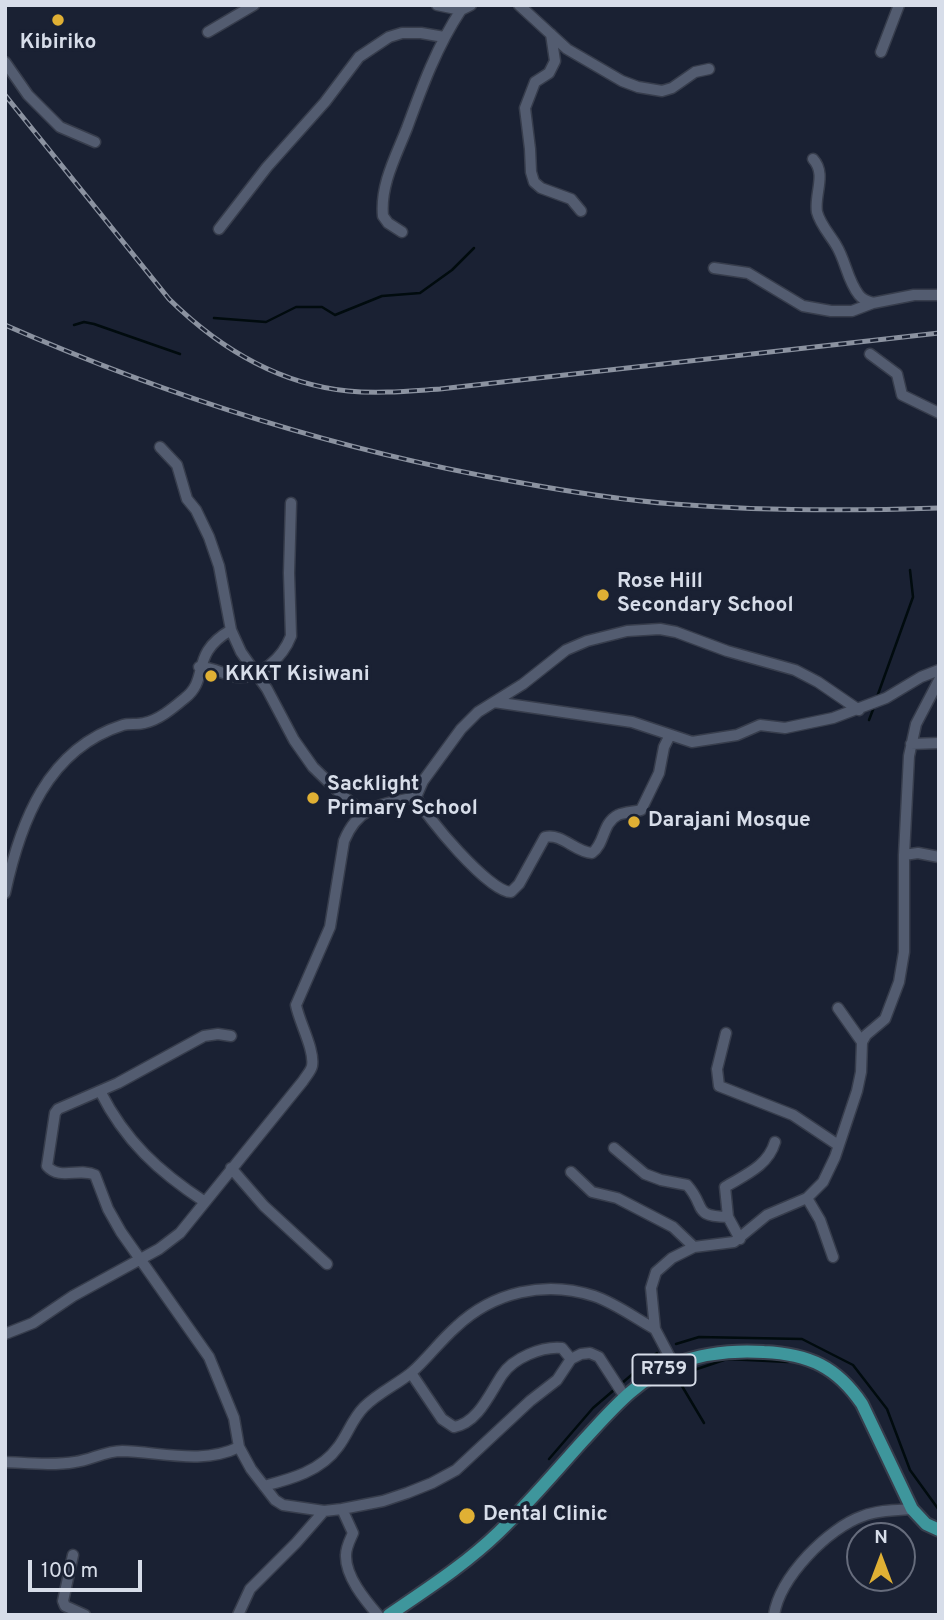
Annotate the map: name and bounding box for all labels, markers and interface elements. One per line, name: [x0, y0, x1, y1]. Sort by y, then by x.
marker: Kibiriko: [50, 12, 66, 28]
place label: Kibiriko: [20, 31, 96, 57]
place label: Rose Hill Secondary School: [617, 570, 794, 620]
marker: Rose Hill Secondary School: [595, 587, 611, 603]
place label: KKKT Kisiwani: [225, 663, 370, 689]
marker: KKKT Kisiwani: [203, 668, 219, 684]
place label: Sacklight Primary School: [327, 773, 478, 823]
marker: Sacklight Primary School: [305, 790, 321, 806]
place label: Darajani Mosque: [648, 809, 811, 835]
marker: Darajani Mosque: [626, 814, 642, 830]
road number: R759: [632, 1354, 696, 1386]
place label: Dental Clinic: [483, 1503, 608, 1529]
marker: Dental Clinic: [457, 1506, 477, 1526]
north arrow: [846, 1522, 916, 1592]
text: N: [874, 1526, 888, 1550]
scale bar: [32, 1546, 145, 1590]
text: 100 m: [41, 1558, 98, 1585]

